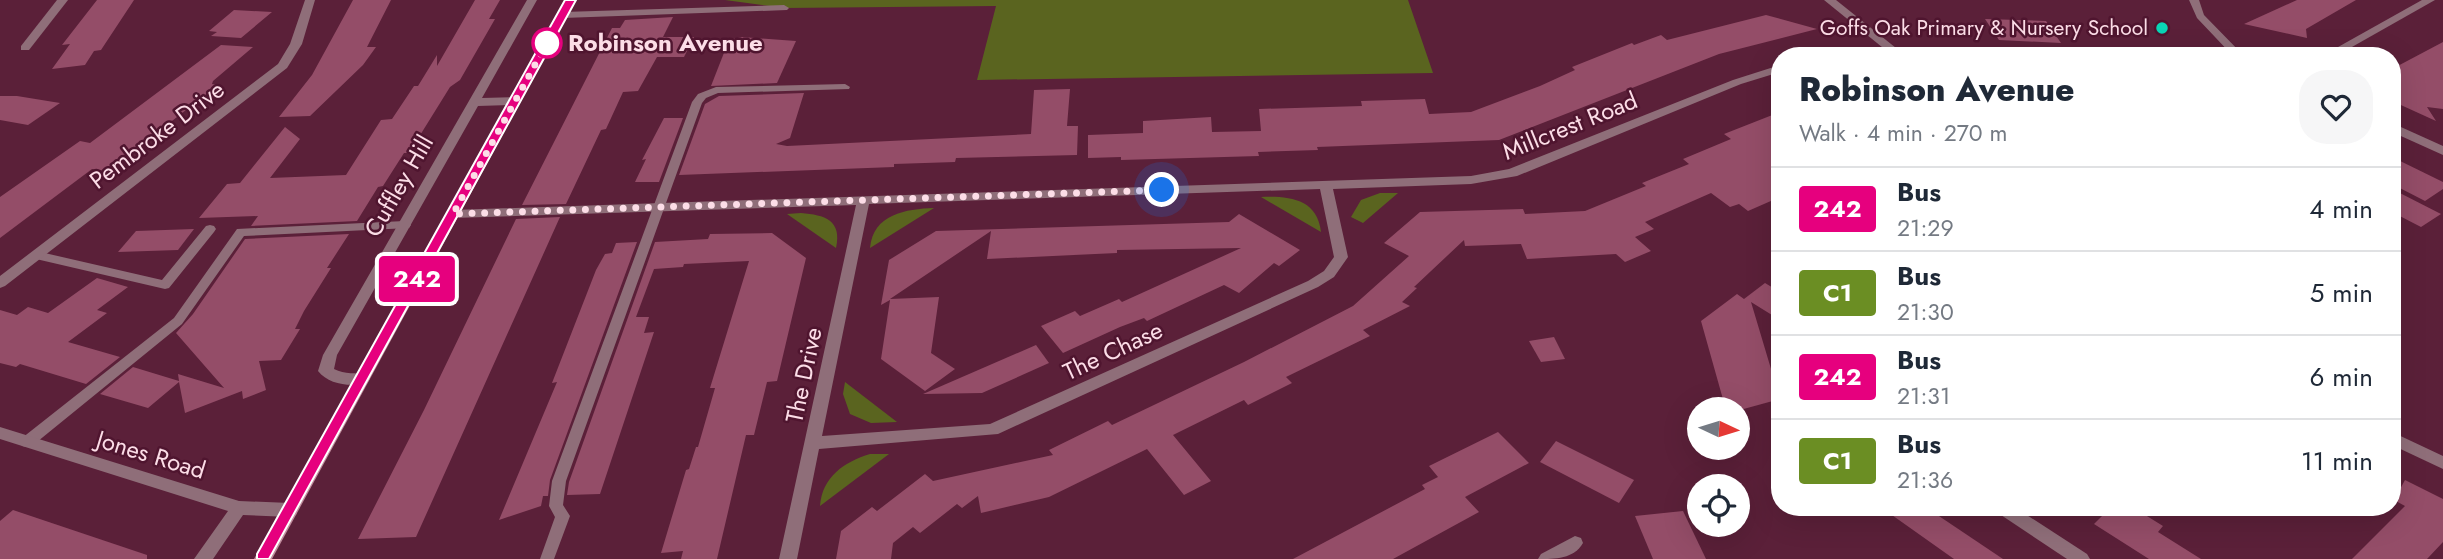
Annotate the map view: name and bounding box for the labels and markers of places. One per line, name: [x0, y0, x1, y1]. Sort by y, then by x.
place label: Goffs Oak Primary & Nursery School: [1820, 13, 2148, 43]
marker: Goffs Oak Primary & Nursery School: [2154, 20, 2170, 36]
place label: Robinson Avenue: [568, 25, 763, 60]
marker: Robinson Avenue: [532, 28, 562, 58]

